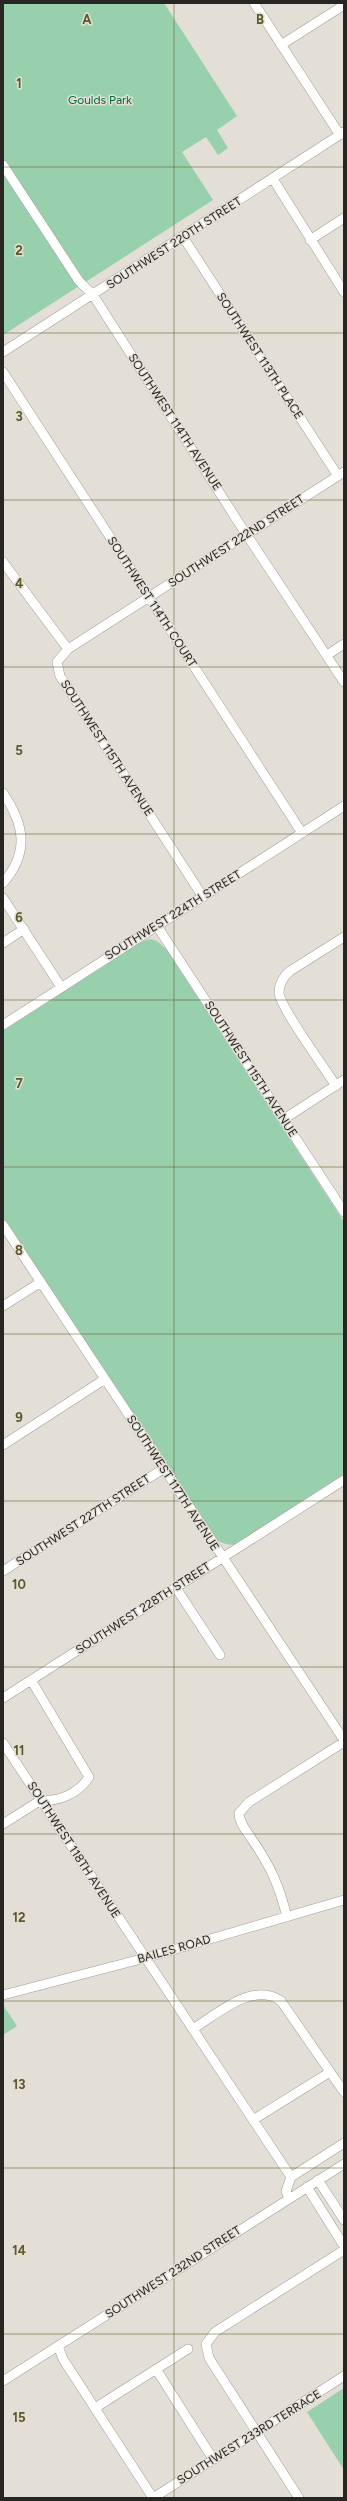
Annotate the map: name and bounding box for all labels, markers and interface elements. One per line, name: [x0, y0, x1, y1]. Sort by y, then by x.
text: A: [82, 12, 92, 27]
text: B: [256, 12, 264, 27]
text: 1: [16, 76, 22, 91]
park label: Goulds Park: [68, 93, 132, 107]
street label: SOUTHWEST 220TH STREET: [104, 194, 245, 292]
text: 2: [15, 243, 23, 258]
street label: SOUTHWEST 113TH PLACE: [214, 290, 306, 422]
street label: SOUTHWEST 114TH AVENUE: [126, 351, 224, 493]
text: 3: [15, 409, 23, 424]
street label: SOUTHWEST 222ND STREET: [165, 492, 307, 590]
street label: SOUTHWEST 114TH COURT: [105, 534, 200, 670]
text: 4: [15, 576, 23, 591]
street label: SOUTHWEST 115TH AVENUE: [58, 677, 156, 819]
text: 5: [15, 743, 23, 758]
street label: SOUTHWEST 224TH STREET: [102, 867, 244, 963]
text: 6: [15, 910, 23, 925]
street label: SOUTHWEST 115TH AVENUE: [202, 998, 300, 1140]
text: 7: [15, 1076, 23, 1091]
text: 8: [15, 1243, 23, 1258]
text: 9: [15, 1410, 23, 1425]
street label: SOUTHWEST 117TH AVENUE: [124, 1412, 222, 1554]
street label: SOUTHWEST 227TH STREET: [13, 1471, 153, 1569]
street label: SOUTHWEST 228TH STREET: [73, 1559, 213, 1657]
text: 10: [12, 1577, 26, 1592]
text: 11: [14, 1743, 24, 1758]
street label: SOUTHWEST 118TH AVENUE: [25, 1779, 123, 1921]
text: 12: [12, 1910, 26, 1925]
street label: BAILES ROAD: [136, 1932, 212, 1966]
text: 13: [13, 2077, 25, 2092]
street label: SOUTHWEST 232ND STREET: [102, 2223, 244, 2321]
text: 14: [12, 2243, 26, 2258]
street label: SOUTHWEST 233RD TERRACE: [174, 2387, 324, 2487]
text: 15: [12, 2410, 26, 2425]

